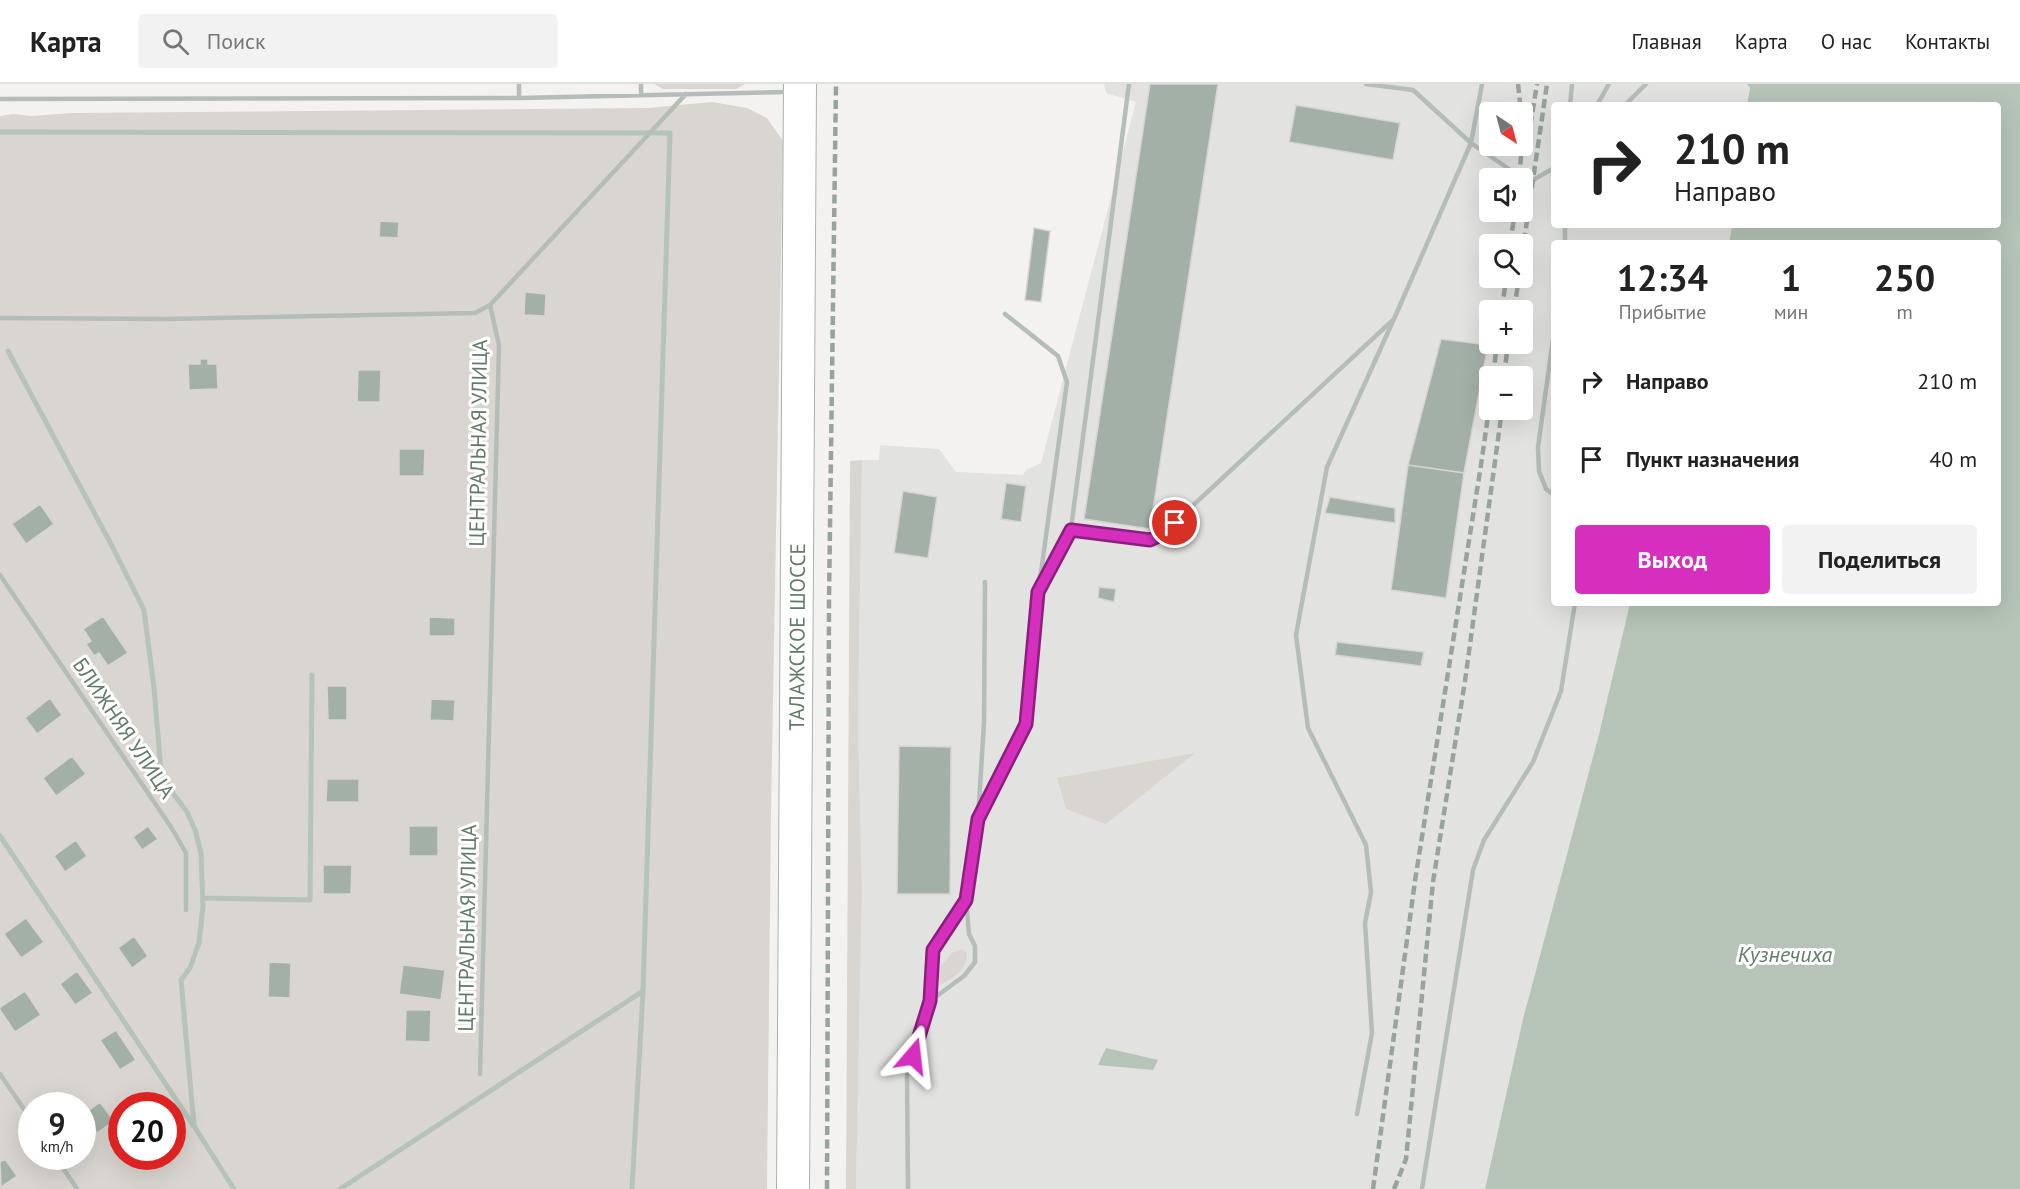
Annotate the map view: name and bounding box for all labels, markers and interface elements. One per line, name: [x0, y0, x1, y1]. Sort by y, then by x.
search box: [138, 14, 558, 68]
text: Карта: [30, 23, 102, 60]
icon: search: [159, 25, 192, 58]
text: Поиск: [207, 27, 266, 55]
text: Главная: [1631, 28, 1702, 55]
text: Карта: [1735, 28, 1788, 55]
text: О нас: [1821, 28, 1872, 55]
text: Контакты: [1905, 28, 1990, 55]
north arrow: [1479, 102, 1533, 156]
map controls: [1479, 102, 1533, 420]
text: 210 m: [1674, 121, 1790, 176]
icon: right: [1575, 126, 1653, 204]
button: sound: [1479, 168, 1533, 222]
text: Направо: [1674, 174, 1776, 208]
button: search: [1479, 234, 1533, 288]
text: 12:34: [1617, 254, 1708, 301]
text: 1: [1781, 254, 1801, 301]
text: 250: [1874, 254, 1935, 301]
text: Прибытие: [1618, 299, 1706, 325]
text: мин: [1774, 299, 1808, 325]
text: m: [1897, 299, 1913, 325]
button: +: [1479, 300, 1533, 354]
street label: ЦЕНТРАЛЬНАЯ УЛИЦА: [463, 338, 493, 547]
icon: right: [1575, 365, 1608, 398]
button: −: [1479, 366, 1533, 420]
text: Направо: [1626, 367, 1709, 395]
text: 210 m: [1917, 367, 1977, 395]
icon: arrive: [1575, 443, 1608, 476]
text: Пункт назначения: [1626, 445, 1799, 473]
text: 40 m: [1929, 445, 1977, 473]
pin: [1149, 497, 1200, 548]
icon: arrive: [1158, 506, 1191, 539]
button: Выход: [1575, 525, 1770, 594]
button: Поделиться: [1782, 525, 1977, 594]
street label: ТАЛАЖСКОЕ ШОССЕ: [782, 543, 811, 731]
street label: БЛИЖНЯЯ УЛИЦА: [67, 652, 181, 804]
street label: ЦЕНТРАЛЬНАЯ УЛИЦА: [452, 823, 482, 1032]
water label: Кузнечиха: [1738, 940, 1832, 968]
position arrow: [881, 1024, 945, 1088]
speed limit sign: 20: [108, 1092, 186, 1170]
text: 9: [48, 1104, 66, 1143]
text: km/h: [41, 1137, 73, 1156]

